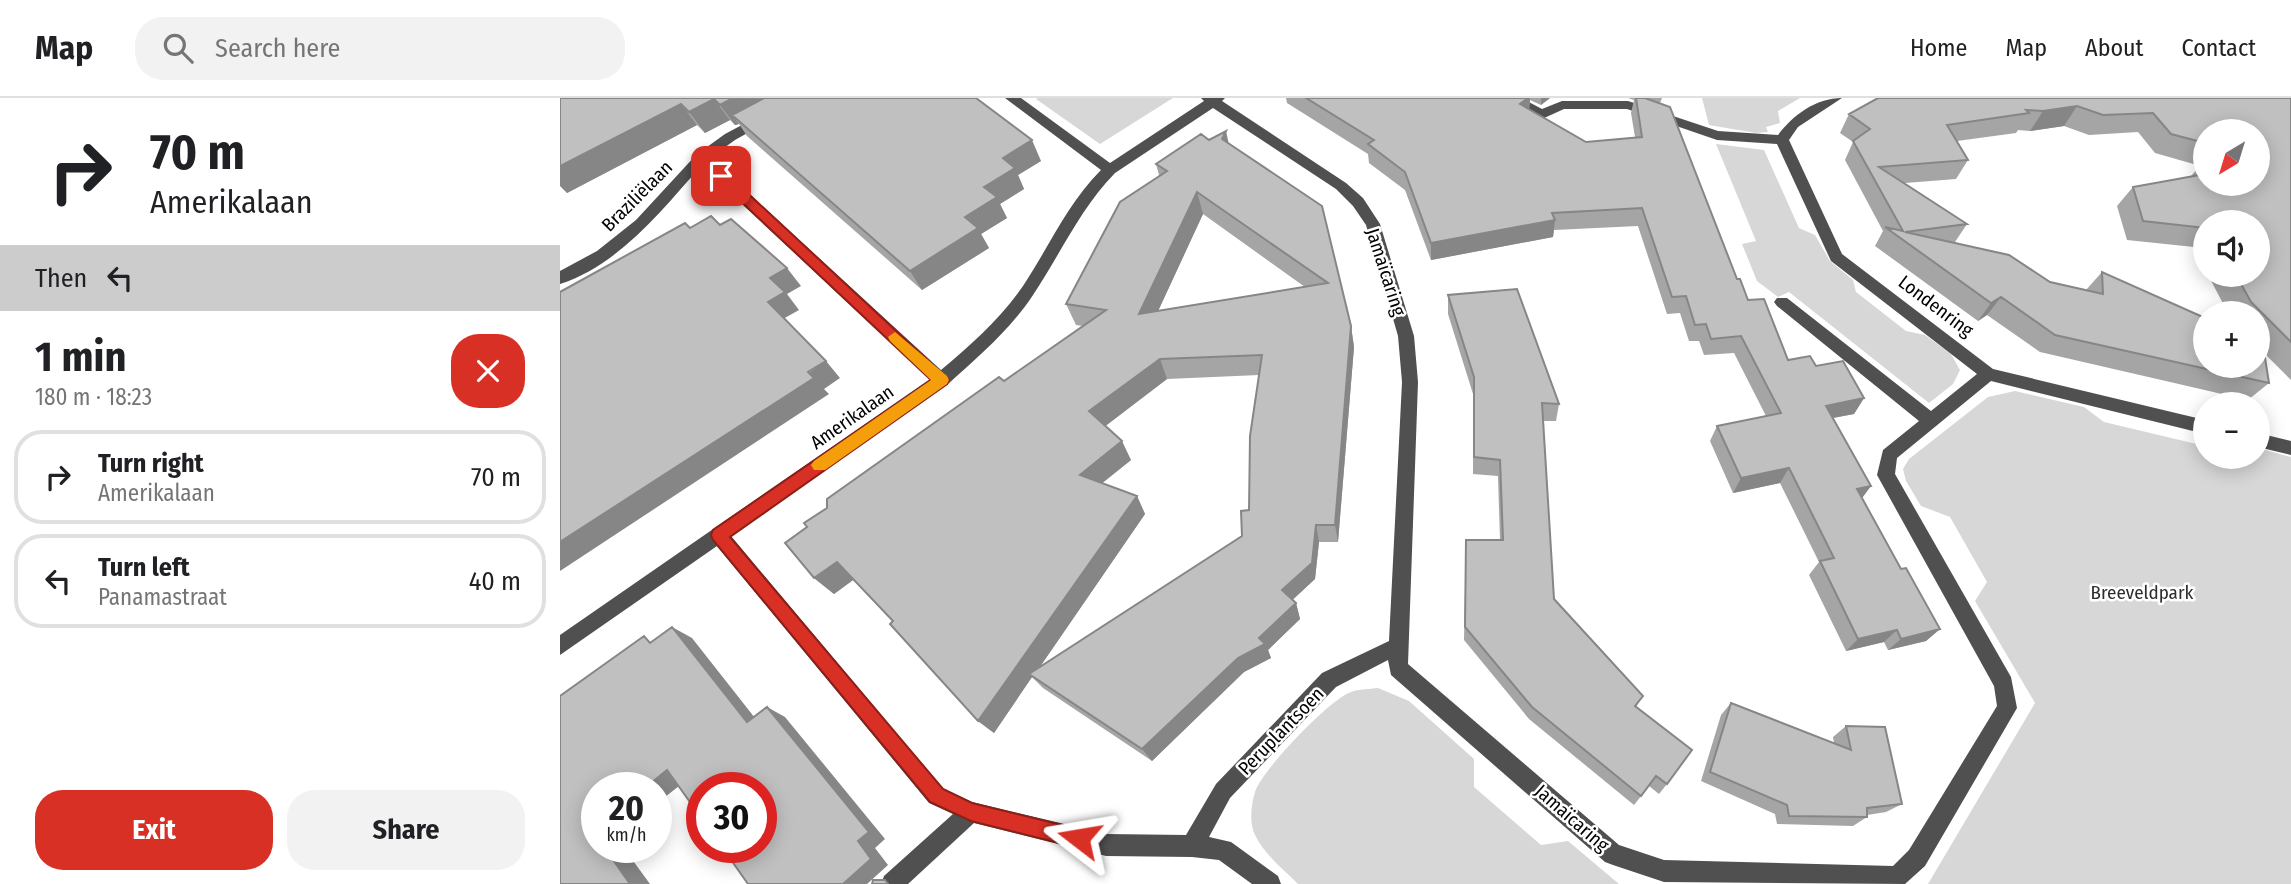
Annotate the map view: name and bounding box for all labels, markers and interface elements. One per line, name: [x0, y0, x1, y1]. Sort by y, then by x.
search box: [135, 17, 625, 80]
text: Map: [35, 28, 93, 68]
icon: search: [159, 29, 197, 67]
text: Search here: [215, 33, 340, 64]
text: Home: [1910, 34, 1967, 62]
text: Map: [2005, 34, 2047, 62]
text: About: [2085, 34, 2143, 62]
text: Contact: [2181, 34, 2256, 62]
north arrow: [2193, 119, 2270, 196]
map controls: [2193, 119, 2270, 469]
text: 70 m: [150, 123, 245, 182]
icon: right: [35, 126, 126, 217]
pin: [691, 146, 751, 206]
street label: Braziliëlaan: [597, 156, 677, 236]
icon: arrive: [702, 157, 740, 195]
text: Amerikalaan: [150, 183, 313, 221]
button: sound: [2193, 210, 2270, 287]
street label: Jamaïcaring: [1361, 225, 1411, 319]
icon: left: [101, 259, 139, 297]
text: Then: [35, 263, 87, 294]
street label: Londenring: [1894, 270, 1978, 342]
button: +: [2193, 301, 2270, 378]
text: 1 min: [35, 332, 126, 382]
button: close: [451, 334, 525, 408]
street label: Amerikalaan: [806, 380, 898, 454]
text: 180 m · 18:23: [35, 383, 152, 411]
button: −: [2193, 392, 2270, 469]
text: Turn right: [98, 448, 204, 479]
icon: right: [39, 458, 77, 496]
text: 70 m: [471, 462, 521, 493]
text: Amerikalaan: [98, 479, 215, 507]
text: Turn left: [98, 552, 190, 583]
icon: left: [39, 562, 77, 600]
text: 40 m: [469, 566, 521, 597]
park label: Breeveldpark: [2091, 581, 2194, 604]
text: Panamastraat: [98, 583, 227, 611]
street label: Peruplantsoen: [1233, 682, 1329, 780]
speed limit sign: 30: [686, 772, 777, 863]
street label: Jamaïcaring: [1530, 780, 1614, 857]
text: 20: [609, 787, 644, 829]
button: Exit: [35, 790, 273, 870]
button: Share: [287, 790, 525, 870]
position arrow: [1042, 801, 1116, 875]
text: km/h: [606, 824, 647, 846]

